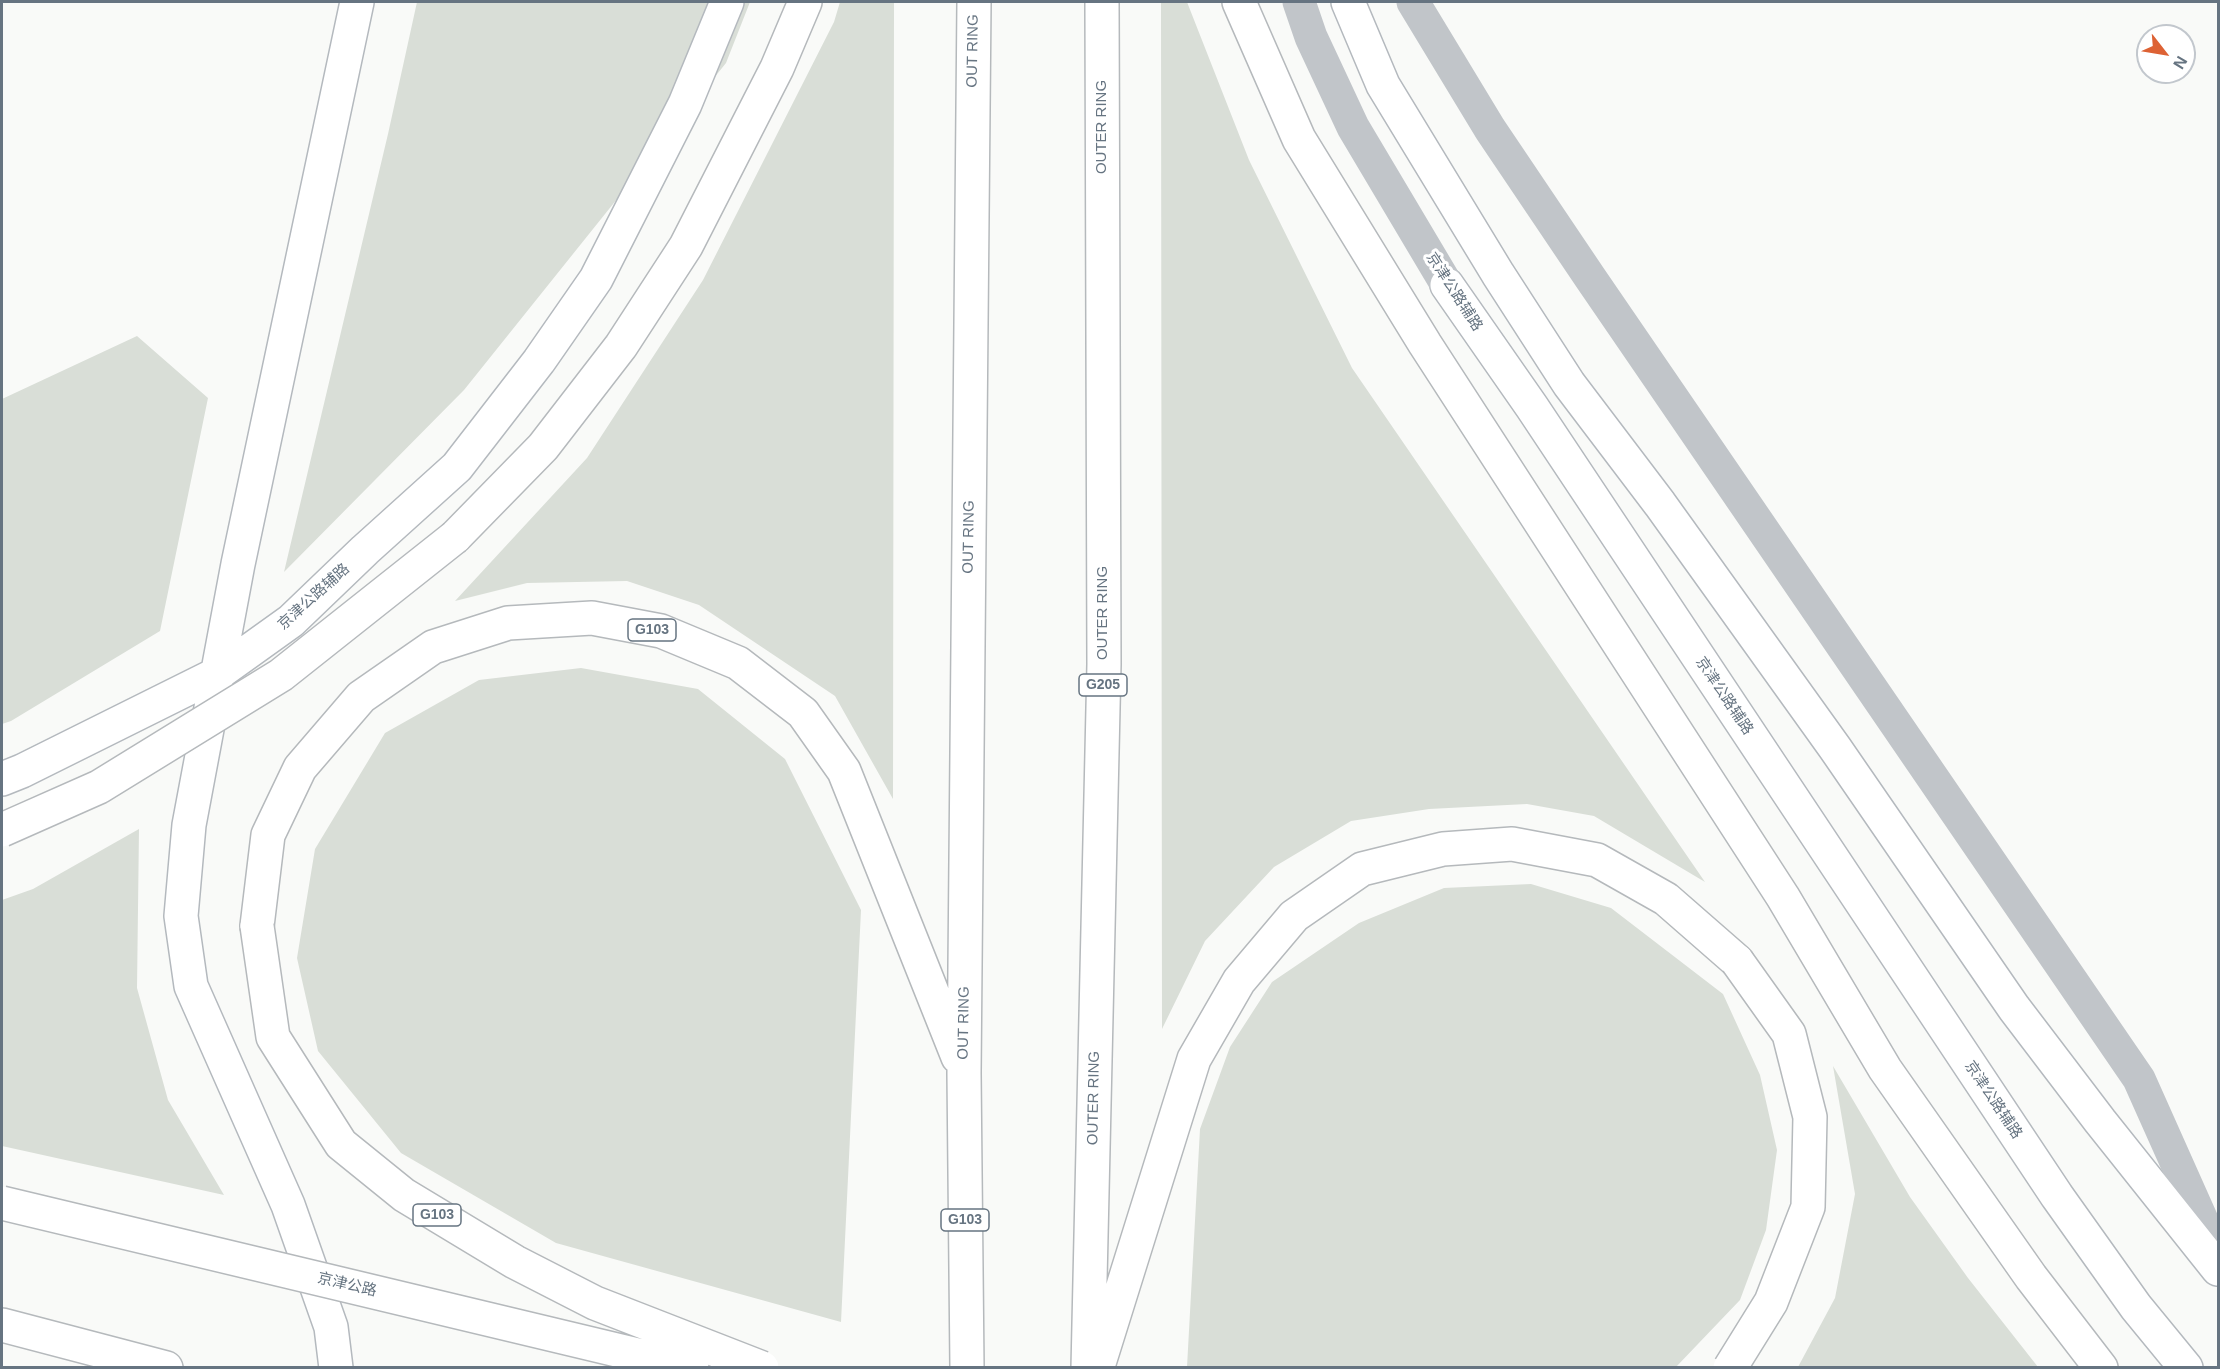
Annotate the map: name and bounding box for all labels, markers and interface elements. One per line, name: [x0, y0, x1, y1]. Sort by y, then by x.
street label: OUT RING: [963, 14, 983, 88]
north arrow: [2136, 24, 2196, 84]
text: N: [2170, 53, 2190, 72]
street label: OUTER RING: [1093, 80, 1111, 174]
street label: 京津公路辅路: [1422, 249, 1486, 335]
street label: OUT RING: [959, 500, 979, 574]
street label: 京津公路辅路: [275, 560, 353, 634]
street label: OUTER RING: [1094, 566, 1112, 660]
road number: G103: [628, 619, 676, 641]
street label: 京津公路辅路: [1691, 654, 1757, 738]
road number: G205: [1079, 674, 1127, 696]
street label: OUT RING: [954, 986, 974, 1060]
street label: OUTER RING: [1084, 1051, 1104, 1145]
street label: 京津公路辅路: [1960, 1058, 2026, 1142]
road number: G103: [413, 1204, 461, 1226]
road number: G103: [941, 1209, 989, 1231]
street label: 京津公路: [316, 1269, 378, 1301]

